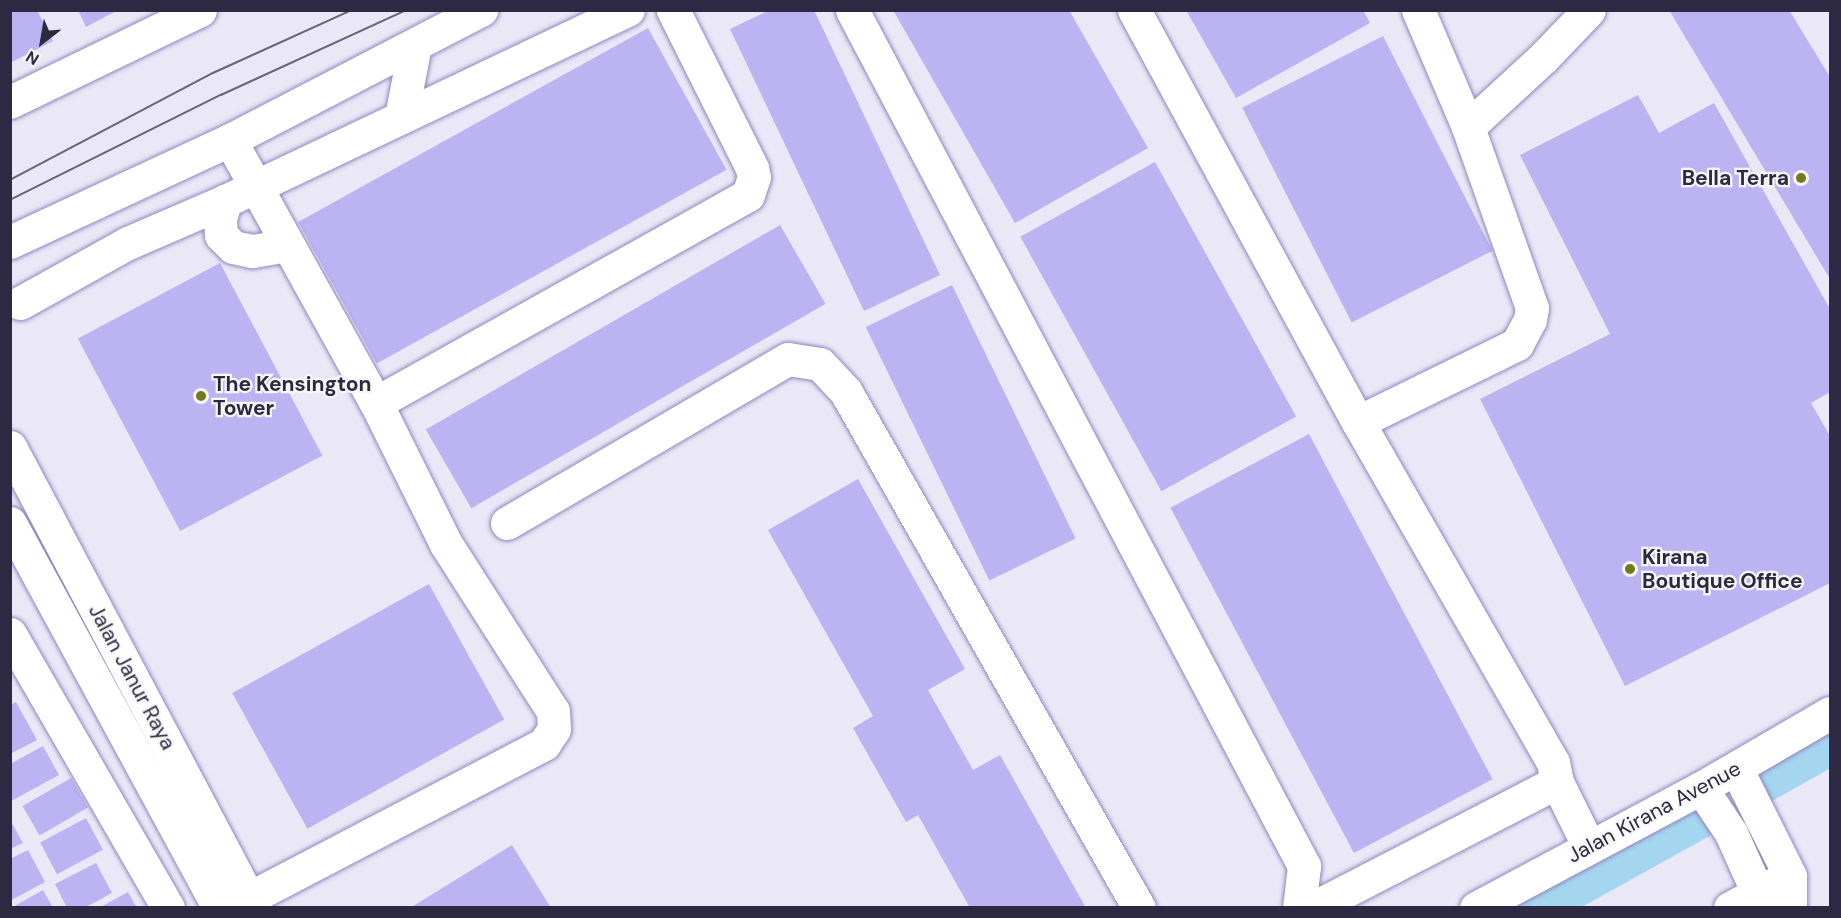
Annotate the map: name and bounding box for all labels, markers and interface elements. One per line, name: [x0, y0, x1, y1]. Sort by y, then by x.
north arrow: [12, 12, 72, 72]
text: N: [22, 46, 43, 70]
place label: Bella Terra: [1682, 165, 1789, 191]
marker: Bella Terra: [1794, 171, 1808, 185]
place label: The Kensington Tower: [213, 371, 371, 421]
marker: The Kensington Tower: [194, 389, 208, 403]
place label: Kirana Boutique Office: [1642, 544, 1803, 594]
marker: Kirana Boutique Office: [1623, 562, 1637, 576]
street label: Jalan Janur Raya: [83, 600, 181, 754]
street label: Jalan Kirana Avenue: [1563, 756, 1745, 868]

